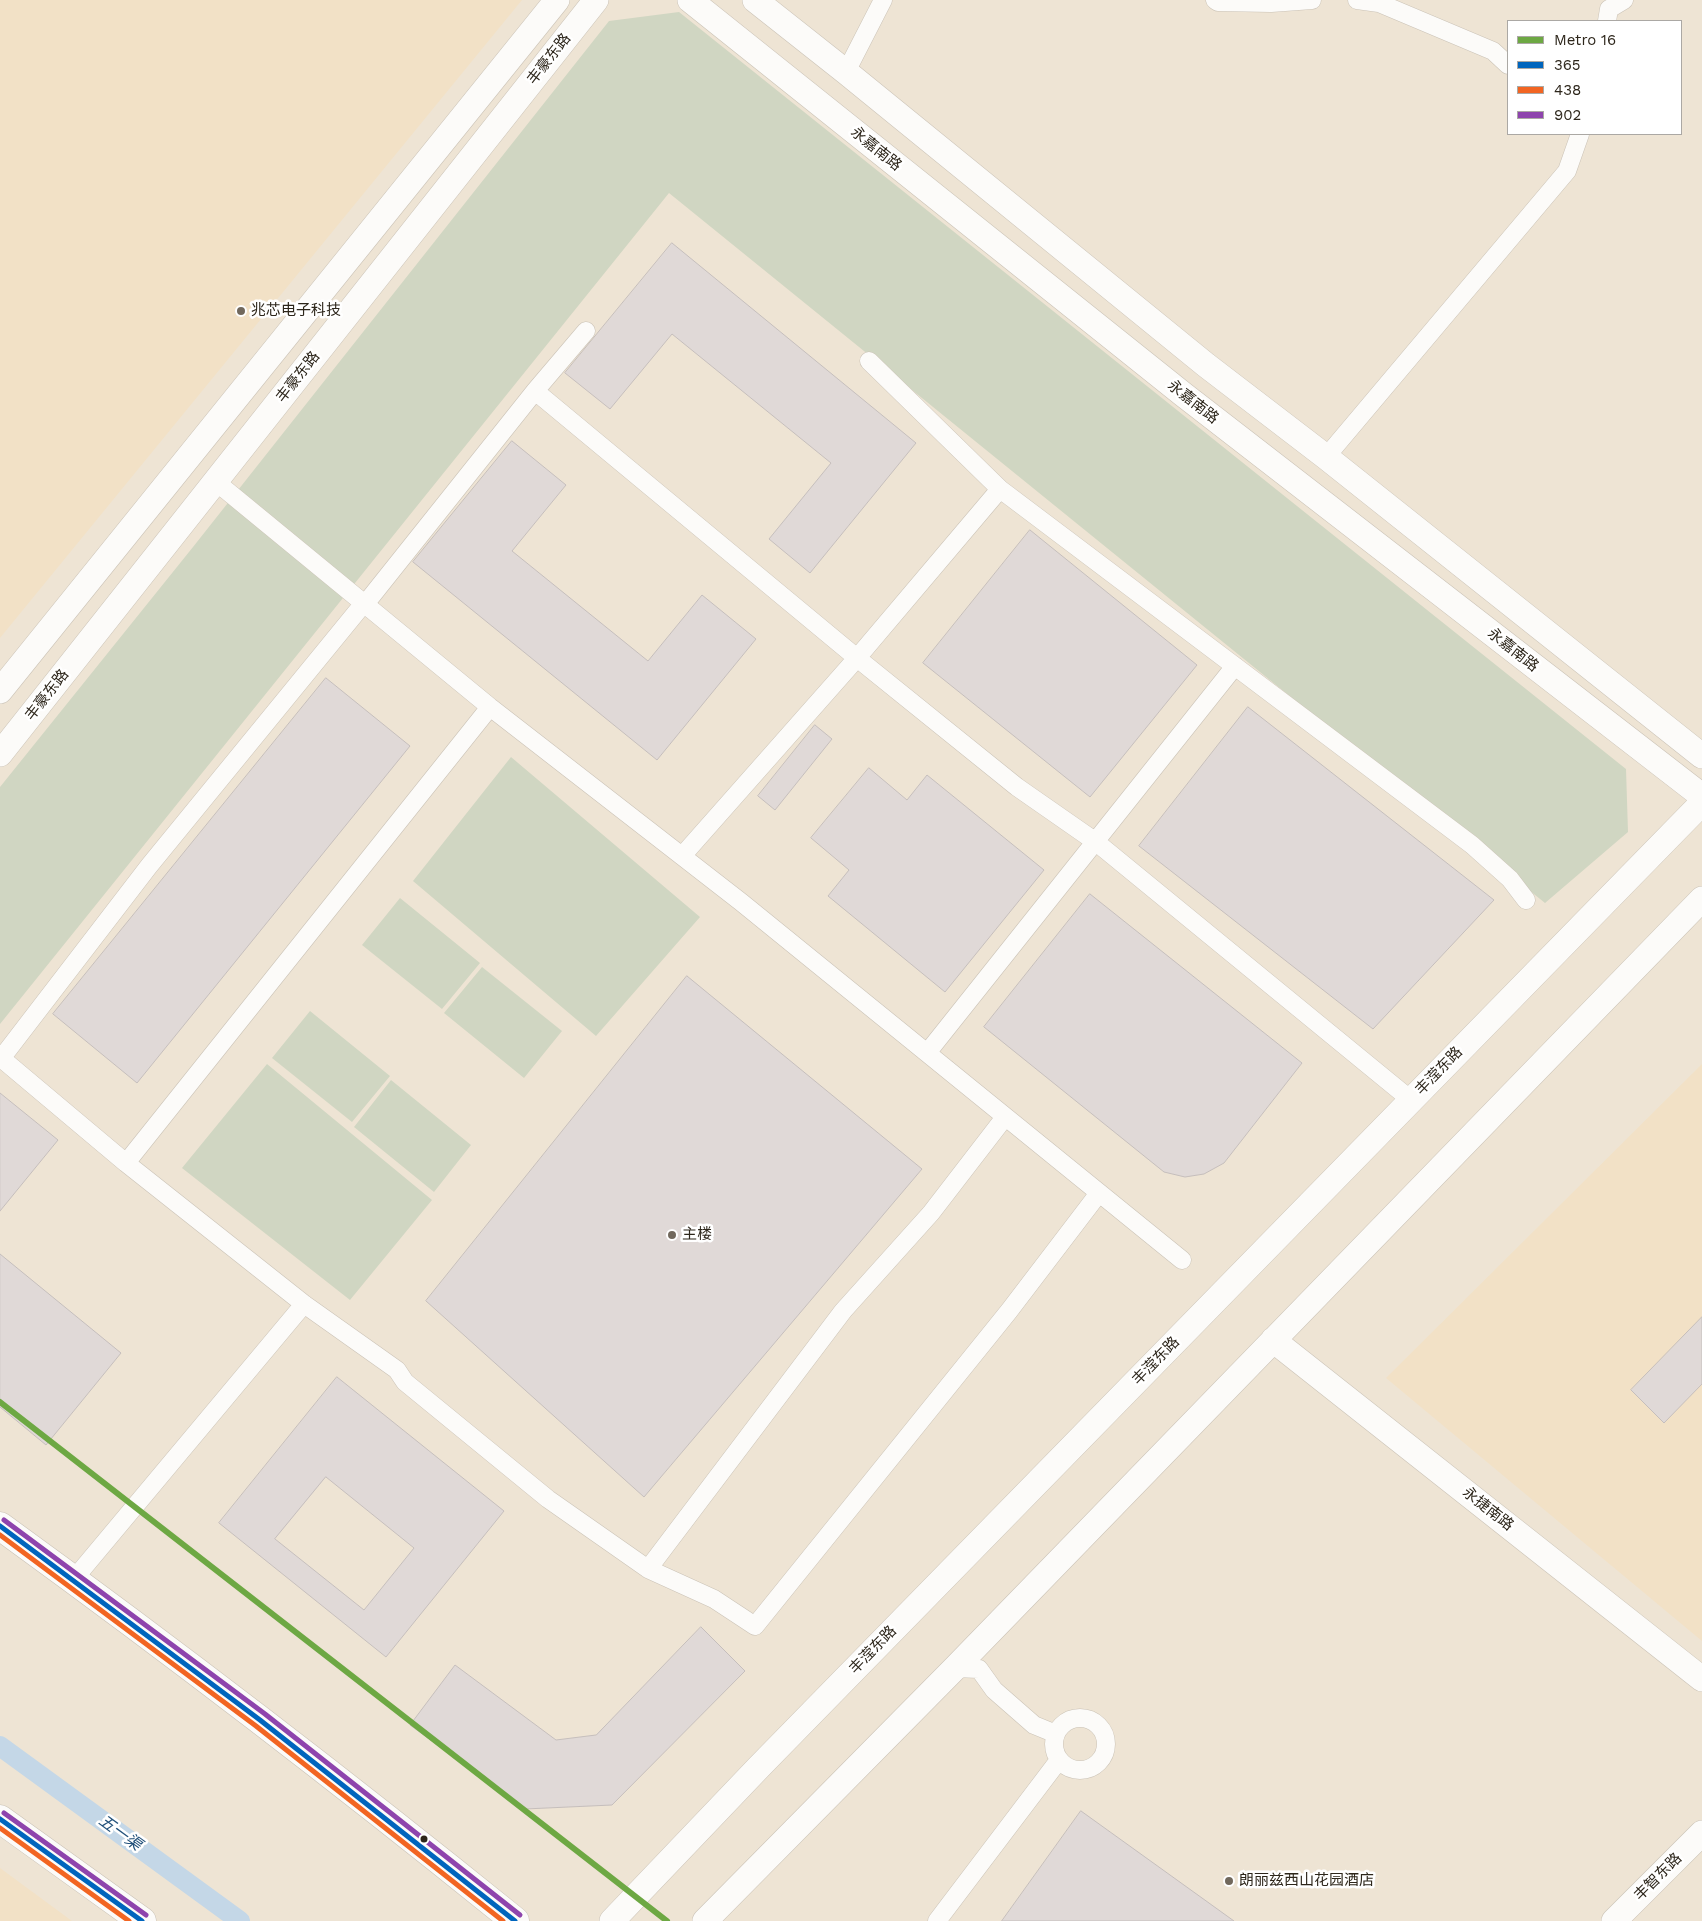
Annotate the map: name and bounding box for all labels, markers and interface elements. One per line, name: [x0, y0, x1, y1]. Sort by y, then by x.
legend: [1507, 20, 1682, 135]
street label: 丰豪东路: [523, 30, 575, 88]
text: Metro 16: [1554, 31, 1616, 49]
text: 365: [1554, 56, 1581, 74]
text: 438: [1554, 81, 1581, 99]
text: 902: [1554, 106, 1581, 124]
street label: 永嘉南路: [847, 123, 905, 175]
place label: 兆芯电子科技: [251, 302, 341, 320]
marker: 兆芯电子科技: [235, 305, 247, 317]
street label: 丰豪东路: [272, 348, 324, 406]
street label: 永嘉南路: [1164, 376, 1222, 428]
street label: 永嘉南路: [1484, 624, 1542, 676]
street label: 丰豪东路: [21, 666, 73, 724]
street label: 丰滢东路: [1412, 1043, 1466, 1099]
place label: 主楼: [682, 1226, 712, 1244]
marker: 主楼: [666, 1229, 678, 1241]
street label: 丰滢东路: [1129, 1333, 1183, 1389]
street label: 永捷南路: [1459, 1483, 1517, 1535]
street label: 丰滢东路: [846, 1622, 900, 1678]
water label: 五一渠: [95, 1811, 145, 1855]
unlabelled marker: [419, 1834, 429, 1844]
street label: 丰智东路: [1630, 1849, 1686, 1905]
place label: 朗丽兹西山花园酒店: [1239, 1872, 1374, 1890]
marker: 朗丽兹西山花园酒店: [1223, 1875, 1235, 1887]

